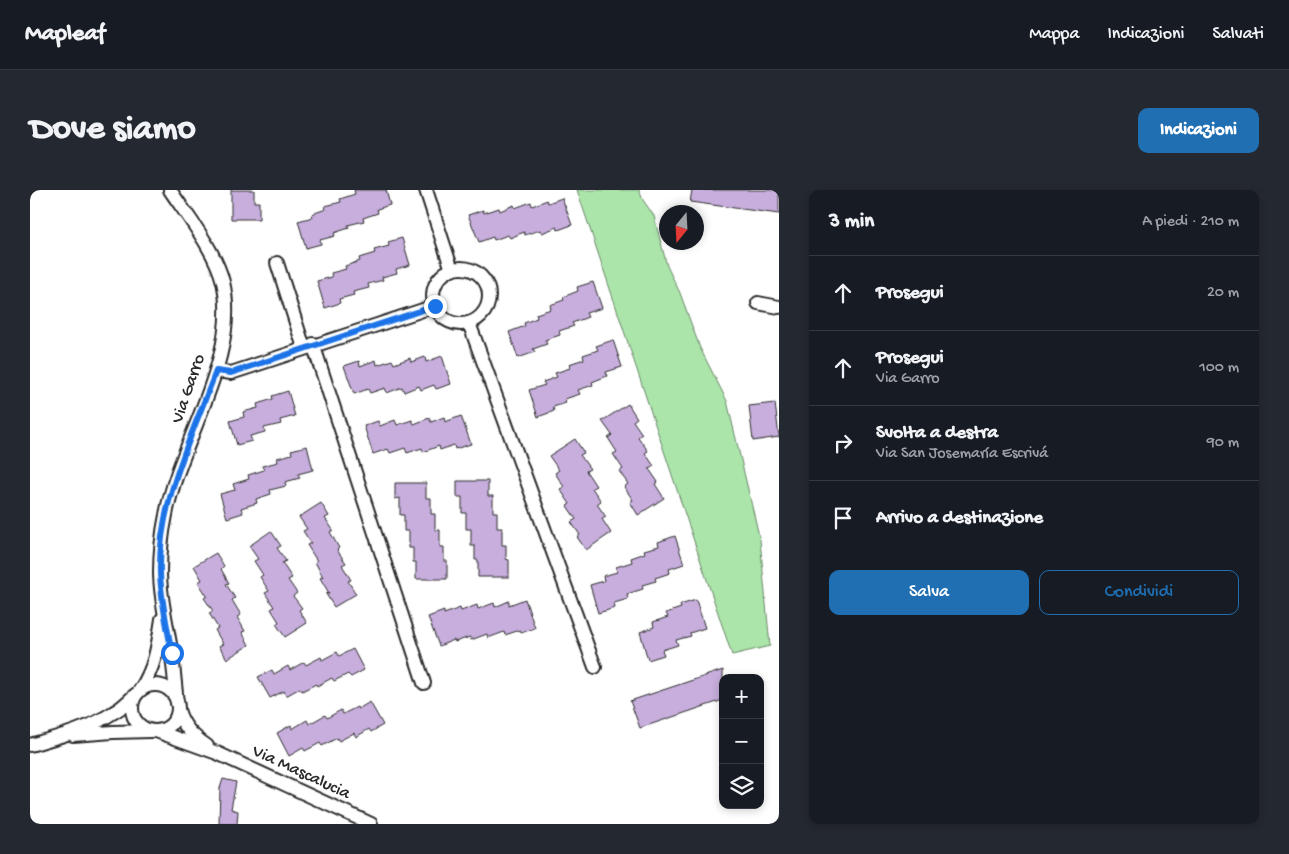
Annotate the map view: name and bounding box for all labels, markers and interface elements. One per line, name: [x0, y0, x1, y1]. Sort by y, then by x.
text: Mapleaf: [25, 20, 105, 49]
text: Mappa: [1029, 24, 1079, 45]
text: Indicazioni: [1107, 24, 1185, 45]
text: Salvati: [1213, 24, 1264, 45]
button: Indicazioni: [1138, 108, 1259, 153]
text: Dove siamo: [30, 110, 196, 151]
north arrow: [659, 205, 704, 250]
text: 3 min: [829, 210, 874, 235]
text: A piedi · 210 m: [1142, 213, 1239, 232]
icon: ahead: [829, 279, 857, 307]
text: Prosegui: [876, 282, 944, 305]
text: 20 m: [1207, 284, 1239, 303]
route end: [424, 295, 447, 318]
text: Prosegui: [876, 347, 944, 370]
street label: Via Garro: [167, 352, 211, 427]
icon: ahead: [829, 354, 857, 382]
text: 100 m: [1199, 359, 1239, 378]
text: Via Garro: [876, 370, 940, 389]
text: Svolta a destra: [876, 422, 998, 445]
icon: right: [829, 429, 857, 457]
text: 90 m: [1207, 434, 1239, 453]
text: Via San Josemaría Escrivá: [876, 445, 1048, 464]
icon: arrive: [829, 504, 857, 532]
text: Arrivo a destinazione: [876, 507, 1043, 530]
button: Salva: [829, 570, 1029, 615]
button: Condividi: [1039, 570, 1239, 615]
route start: [161, 642, 184, 665]
map controls: [719, 674, 764, 809]
button: +: [719, 674, 764, 719]
button: −: [719, 719, 764, 764]
street label: Via Mascalucia: [248, 741, 354, 805]
button: layers: [719, 764, 764, 809]

